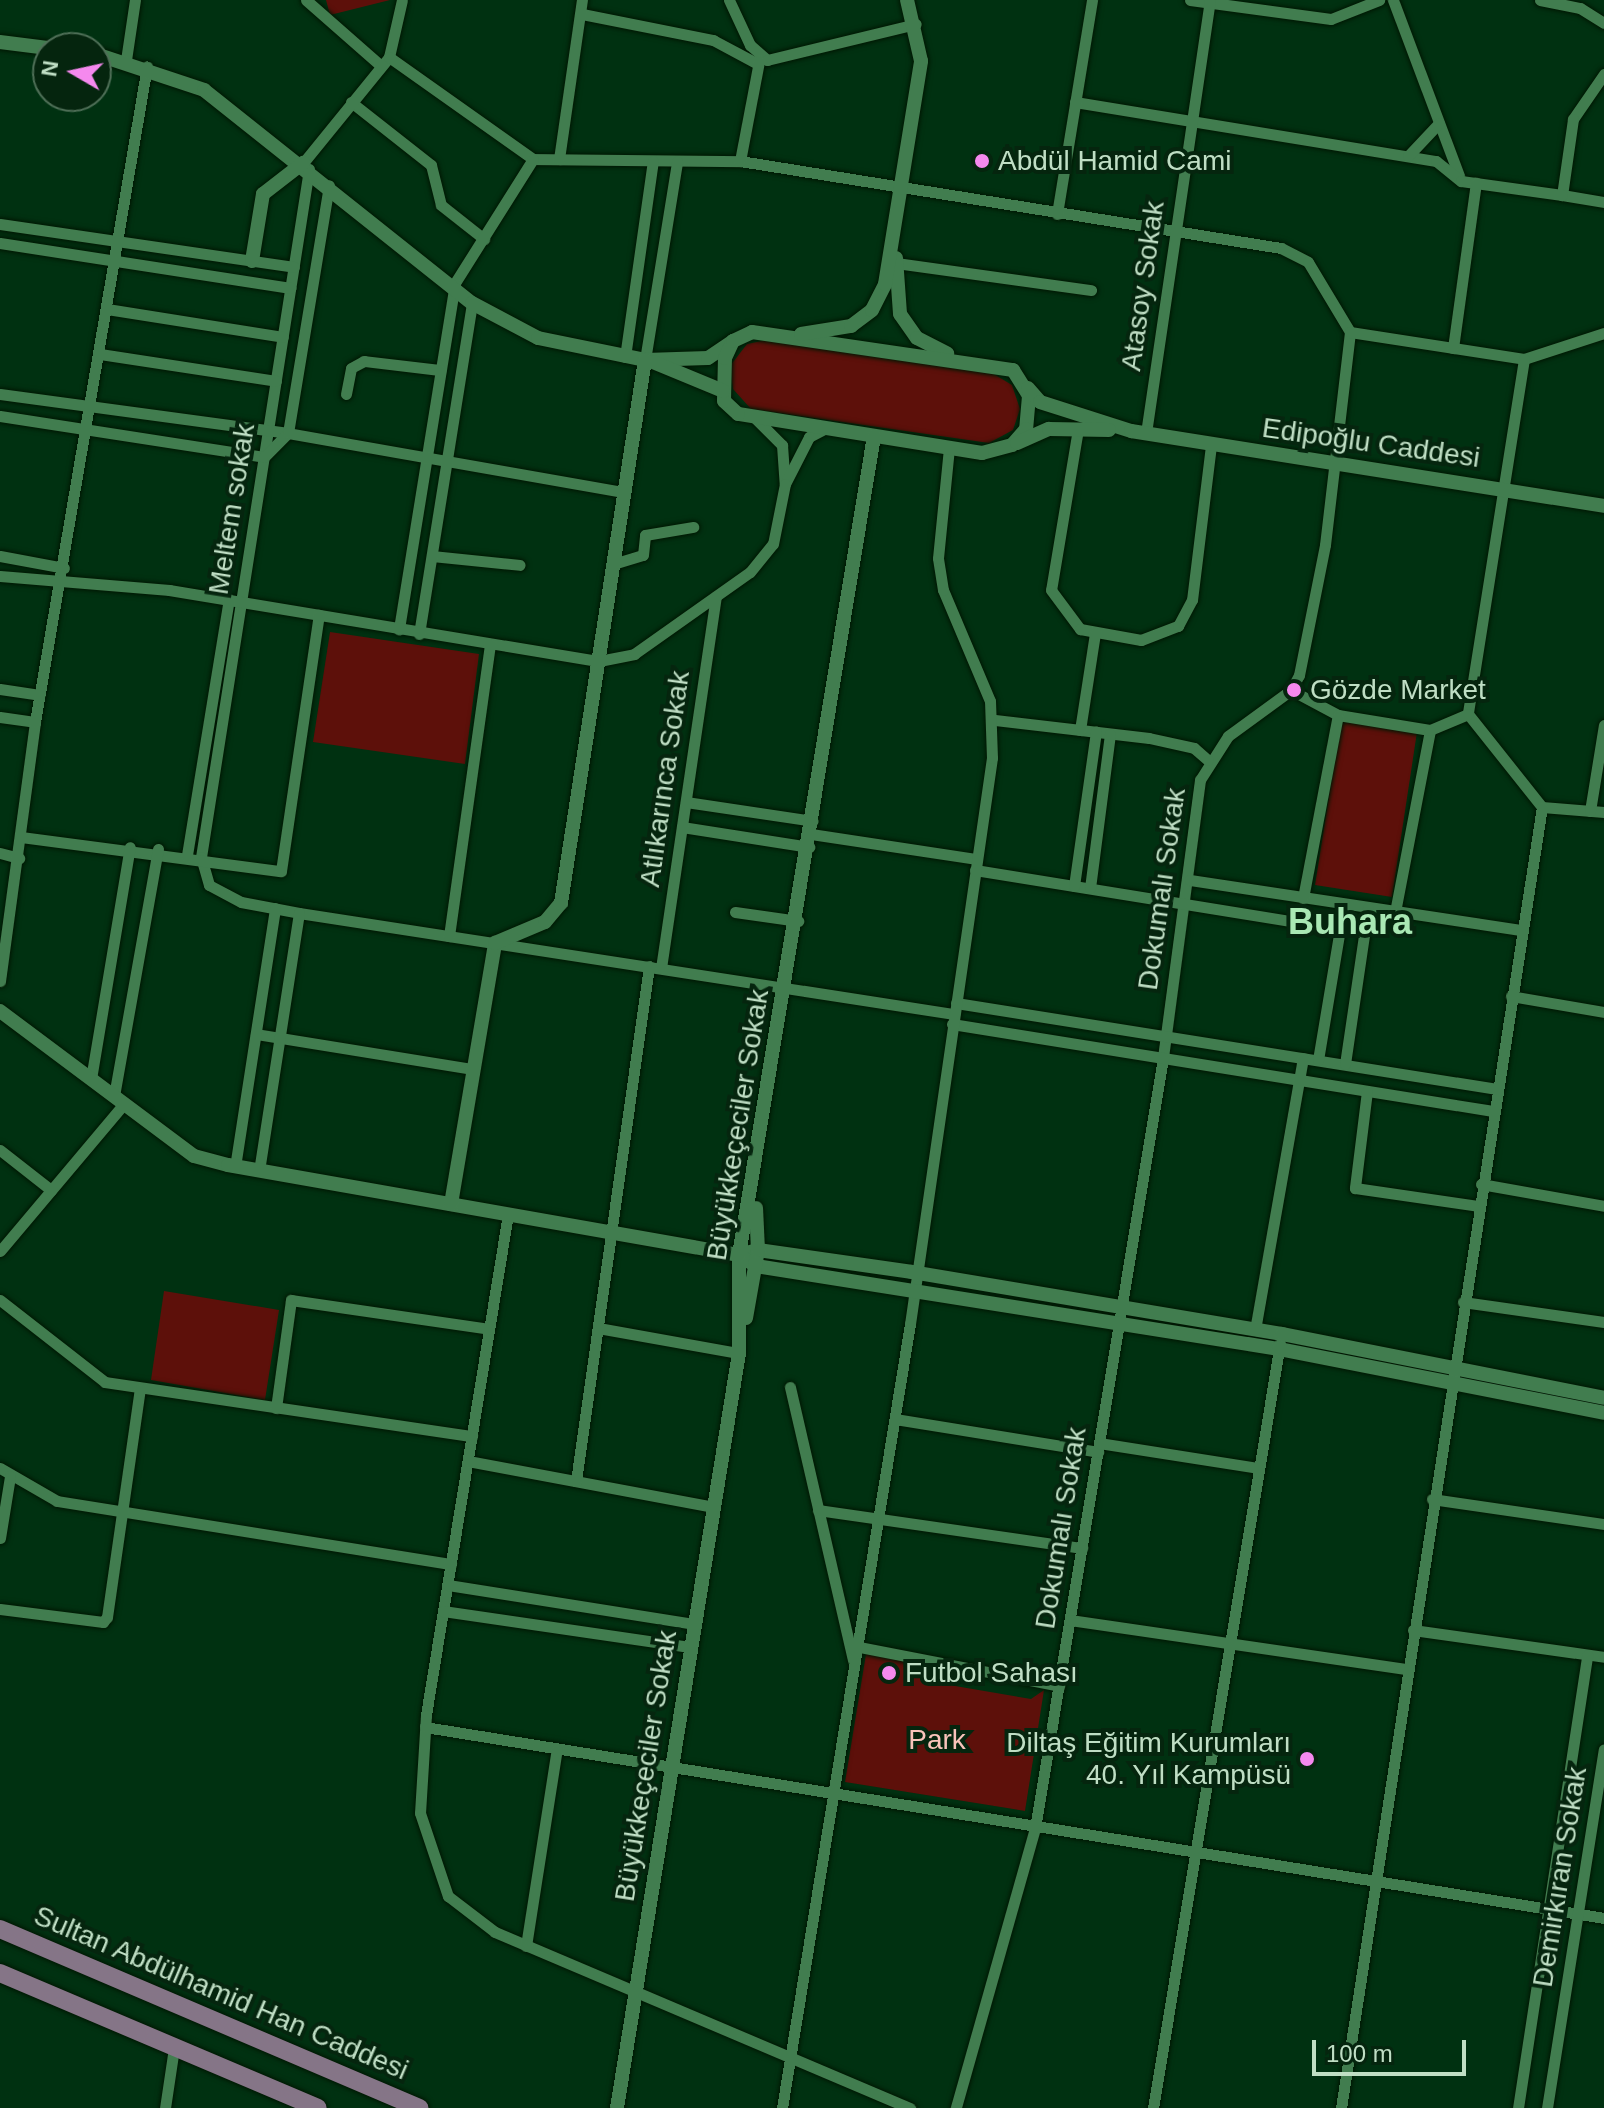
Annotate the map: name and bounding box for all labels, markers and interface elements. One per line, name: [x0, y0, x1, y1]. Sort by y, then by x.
north arrow: [32, 32, 112, 112]
text: N: [36, 59, 63, 78]
place label: Abdül Hamid Cami: [998, 144, 1231, 178]
marker: Abdül Hamid Cami: [973, 152, 991, 170]
street label: Atasoy Sokak: [1114, 199, 1172, 373]
street label: Edipoğlu Caddesi: [1260, 411, 1482, 475]
street label: Meltem sokak: [202, 421, 262, 597]
street label: Atlıkarınca Sokak: [633, 669, 697, 889]
place label: Gözde Market: [1310, 673, 1486, 707]
marker: Gözde Market: [1285, 681, 1303, 699]
street label: Dokumalı Sokak: [1131, 786, 1193, 992]
district label: Buhara: [1288, 900, 1412, 944]
street label: Büyükkeçeciler Sokak: [700, 987, 776, 1263]
street label: Dokumalı Sokak: [1028, 1425, 1094, 1631]
street label: Büyükkeçeciler Sokak: [608, 1628, 684, 1904]
place label: Futbol Sahası: [905, 1656, 1078, 1690]
marker: Futbol Sahası: [880, 1664, 898, 1682]
park label: Park: [908, 1723, 966, 1757]
place label: Diltaş Eğitim Kurumları 40. Yıl Kampüsü: [1006, 1726, 1291, 1792]
marker: Diltaş Eğitim Kurumları 40. Yıl Kampüsü: [1298, 1750, 1316, 1768]
street label: Demirkıran Sokak: [1526, 1764, 1594, 1990]
street label: Sultan Abdülhamid Han Caddesi: [28, 1898, 414, 2088]
scale bar: [1316, 2024, 1470, 2074]
text: 100 m: [1326, 2040, 1393, 2067]

